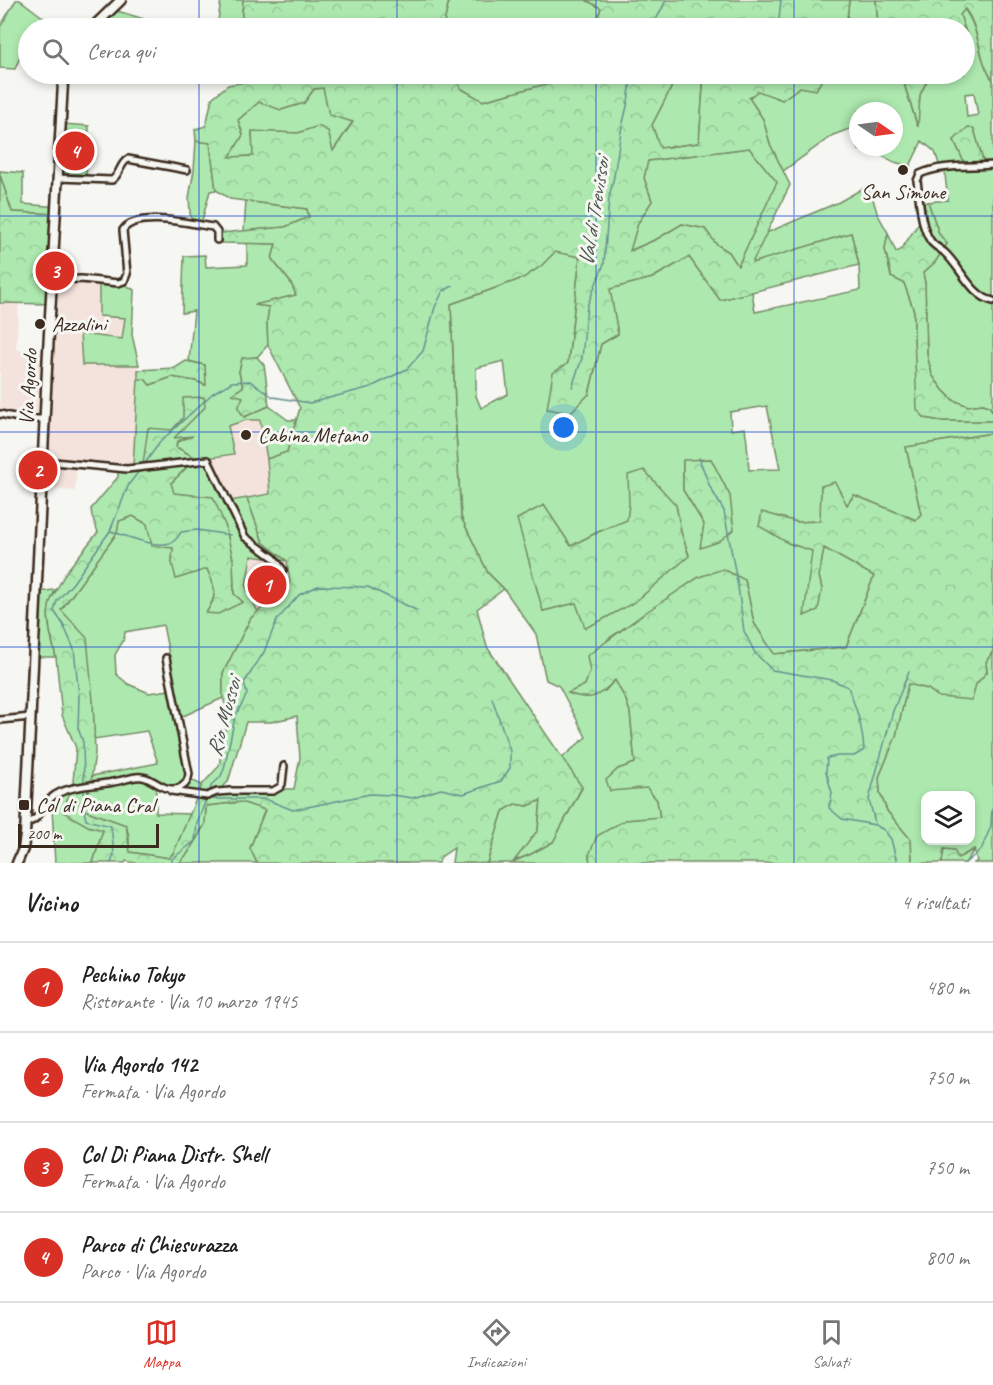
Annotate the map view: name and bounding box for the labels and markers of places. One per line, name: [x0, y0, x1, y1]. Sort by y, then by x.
pin: 4: [56, 128, 94, 174]
marker: San Simone: [896, 163, 910, 177]
place label: San Simone: [861, 179, 947, 205]
pin: 3: [36, 248, 74, 294]
place label: Azzalini: [52, 311, 109, 337]
marker: Azzalini: [33, 317, 47, 331]
place label: Cabina Metano: [258, 422, 369, 448]
marker: Cabina Metano: [239, 428, 253, 442]
pin: 2: [18, 448, 57, 492]
pin: 1: [248, 562, 286, 608]
place label: Col di Piana Cral: [36, 792, 158, 818]
marker: Col di Piana Cral: [17, 798, 31, 812]

